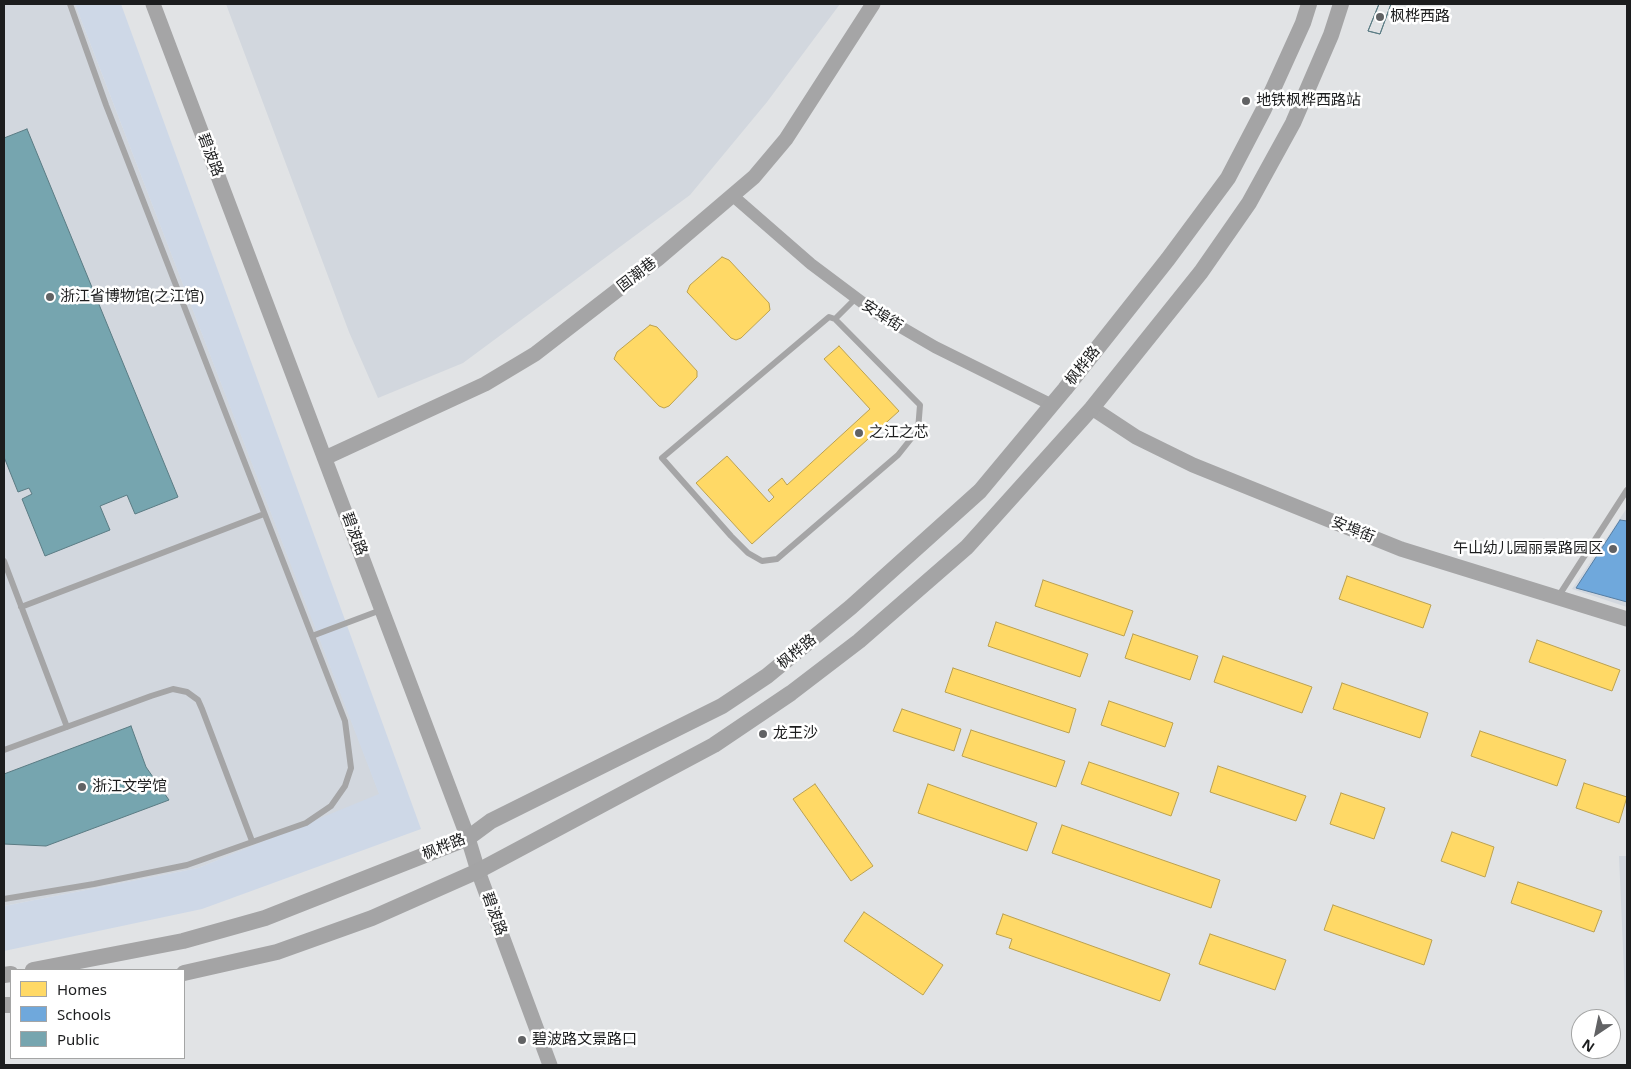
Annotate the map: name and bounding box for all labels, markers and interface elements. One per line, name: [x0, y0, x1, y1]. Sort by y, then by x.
place label: 枫桦西路: [1390, 8, 1450, 26]
marker: 枫桦西路: [1374, 11, 1386, 23]
place label: 地铁枫桦西路站: [1256, 92, 1361, 110]
marker: 地铁枫桦西路站: [1240, 95, 1252, 107]
street label: 碧波路: [194, 131, 226, 179]
street label: 固潮巷: [614, 254, 660, 296]
place label: 浙江省博物馆(之江馆): [60, 288, 204, 306]
marker: 浙江省博物馆(之江馆): [44, 291, 56, 303]
street label: 安埠街: [858, 296, 906, 336]
street label: 枫桦路: [1062, 343, 1104, 389]
place label: 之江之芯: [869, 424, 929, 442]
marker: 之江之芯: [853, 427, 865, 439]
street label: 碧波路: [338, 510, 370, 558]
street label: 安埠街: [1329, 513, 1377, 547]
place label: 午山幼儿园丽景路园区: [1453, 540, 1603, 558]
marker: 午山幼儿园丽景路园区: [1607, 543, 1619, 555]
street label: 枫桦路: [774, 631, 820, 673]
place label: 龙王沙: [773, 725, 818, 743]
marker: 龙王沙: [757, 728, 769, 740]
place label: 浙江文学馆: [92, 778, 167, 796]
marker: 浙江文学馆: [76, 781, 88, 793]
street label: 枫桦路: [420, 830, 468, 864]
street label: 碧波路: [478, 890, 510, 938]
legend: [10, 969, 185, 1059]
text: Homes: [57, 979, 107, 999]
text: Schools: [57, 1004, 111, 1024]
north arrow: [1571, 1009, 1621, 1059]
text: Public: [57, 1029, 100, 1049]
place label: 碧波路文景路口: [532, 1031, 637, 1049]
marker: 碧波路文景路口: [516, 1034, 528, 1046]
text: N: [1578, 1035, 1598, 1057]

